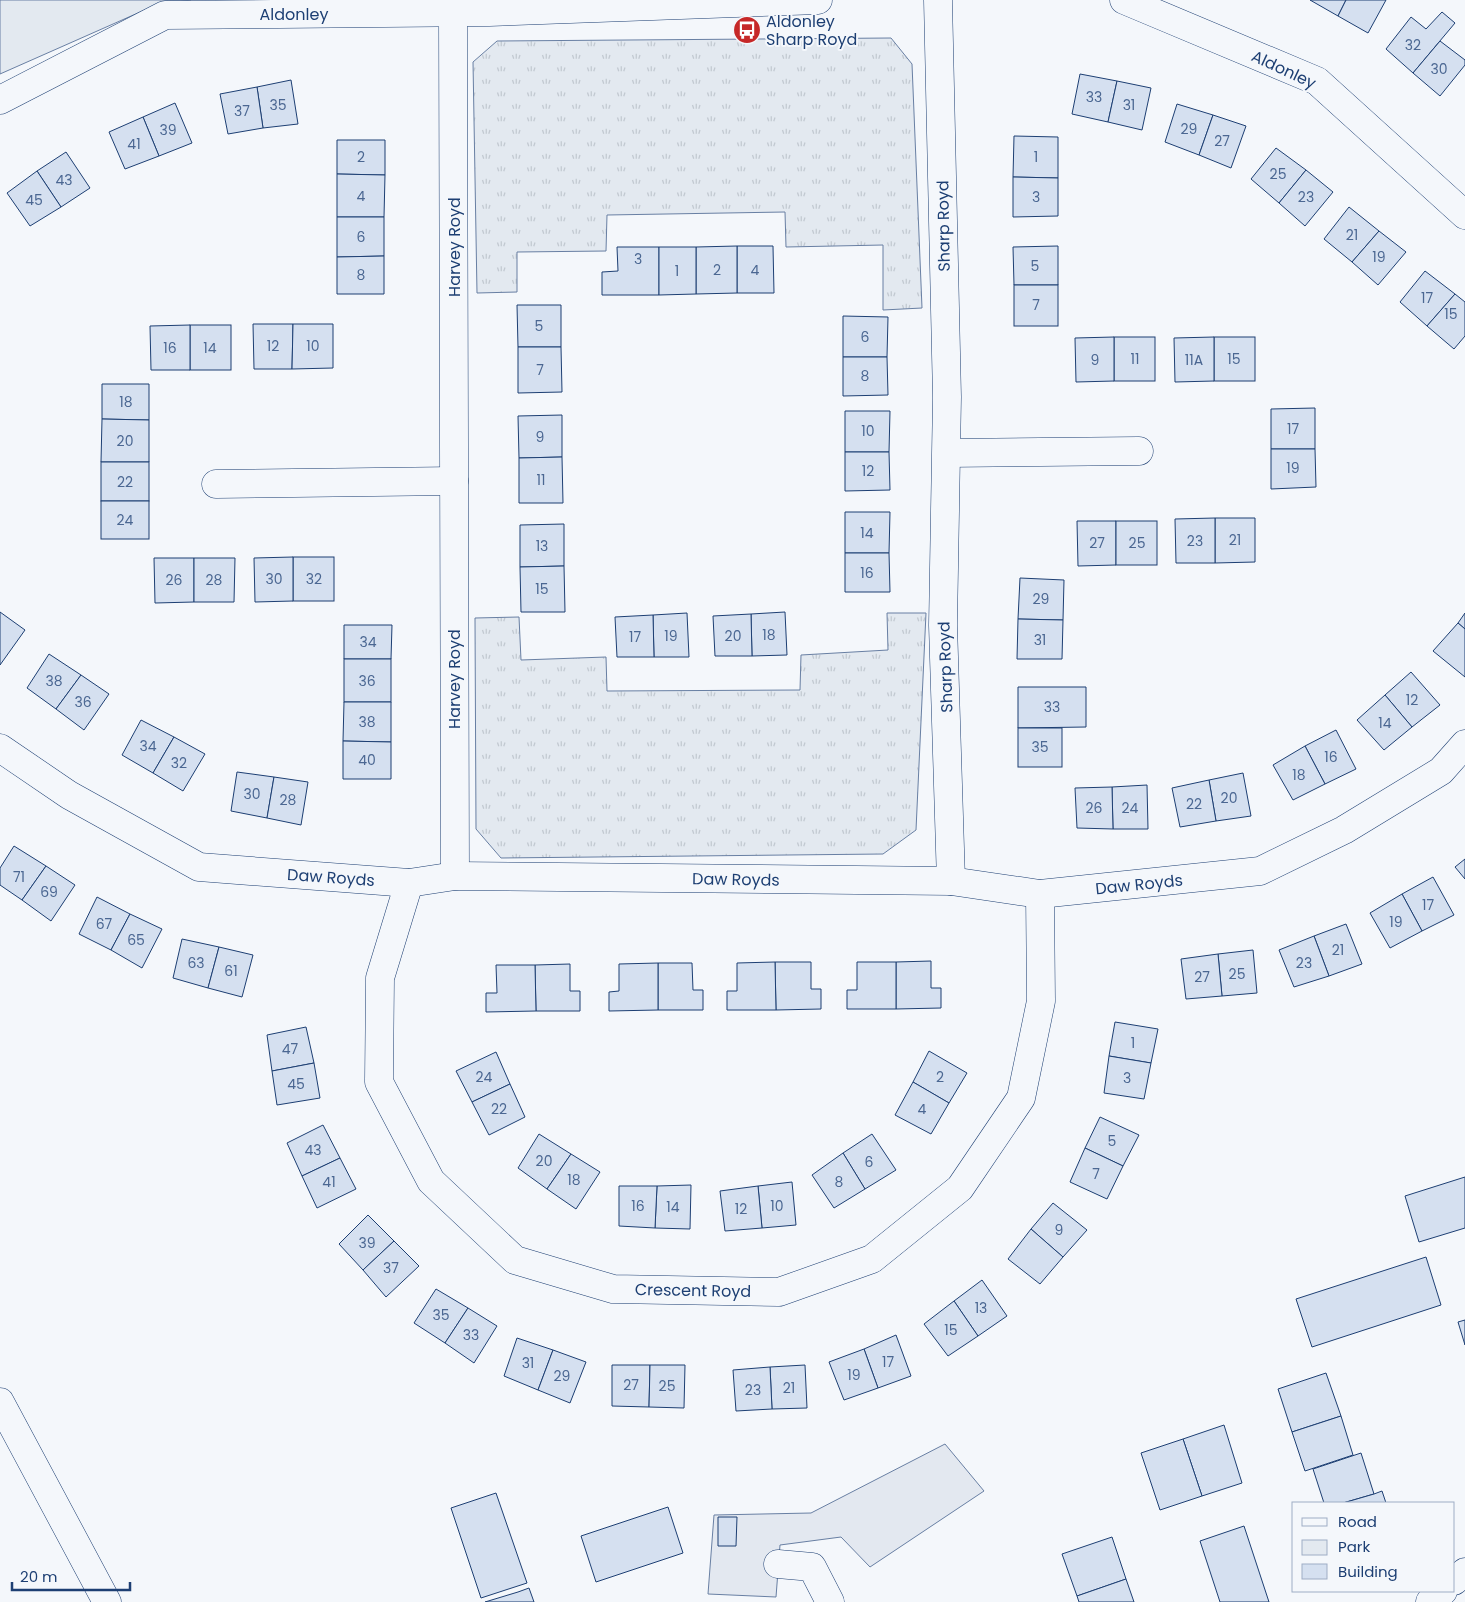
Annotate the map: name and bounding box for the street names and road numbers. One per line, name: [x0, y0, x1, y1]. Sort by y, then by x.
street label: Aldonley: [260, 3, 328, 26]
street label: Aldonley: [1248, 44, 1320, 94]
street label: Sharp Royd: [931, 180, 956, 272]
street label: Harvey Royd: [443, 197, 466, 297]
street label: Sharp Royd: [932, 621, 959, 713]
street label: Harvey Royd: [443, 629, 466, 729]
street label: Daw Royds: [286, 863, 375, 892]
street label: Daw Royds: [692, 867, 780, 892]
street label: Daw Royds: [1094, 868, 1184, 901]
street label: Crescent Royd: [635, 1278, 751, 1303]

